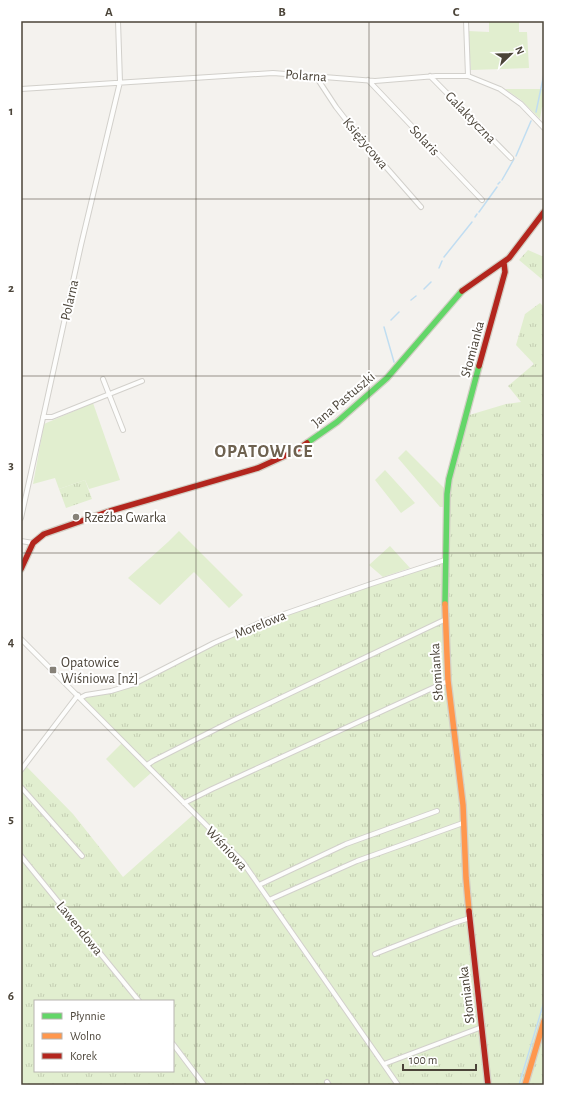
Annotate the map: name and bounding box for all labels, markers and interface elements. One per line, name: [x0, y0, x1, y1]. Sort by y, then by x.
text: A: [105, 6, 113, 19]
text: B: [278, 6, 286, 19]
text: C: [453, 6, 460, 19]
north arrow: [491, 34, 531, 74]
text: N: [513, 45, 526, 56]
street label: Polarna: [285, 68, 328, 84]
street label: Galaktyczna: [442, 89, 499, 147]
text: 1: [9, 105, 13, 118]
street label: Księżycowa: [340, 115, 391, 172]
street label: Solaris: [407, 123, 442, 159]
street label: Polarna: [58, 278, 82, 322]
text: 2: [8, 282, 14, 295]
street label: Słomianka: [459, 319, 487, 379]
street label: Jana Pastuszki: [310, 370, 378, 430]
district label: OPATOWICE: [215, 443, 313, 461]
text: 3: [8, 459, 14, 472]
place label: Rzeźba Gwarka: [84, 511, 167, 525]
marker: Rzeźba Gwarka: [71, 512, 81, 522]
street label: Morelowa: [233, 608, 289, 642]
text: 4: [8, 636, 15, 649]
street label: Słomianka: [428, 642, 446, 701]
place label: Opatowice Wiśniowa [nż]: [61, 656, 138, 686]
marker: Opatowice Wiśniowa [nż]: [48, 665, 58, 675]
text: 5: [8, 813, 14, 826]
street label: Wiśniowa: [203, 824, 250, 874]
street label: Lawendowa: [53, 899, 105, 959]
street label: Słomianka: [456, 965, 477, 1024]
text: 6: [8, 990, 14, 1003]
legend: [34, 1000, 174, 1072]
text: Płynnie: [70, 1010, 105, 1023]
text: Wolno: [70, 1030, 101, 1042]
scale bar: [403, 1046, 476, 1072]
text: Korek: [70, 1050, 97, 1062]
text: 100 m: [409, 1054, 437, 1066]

